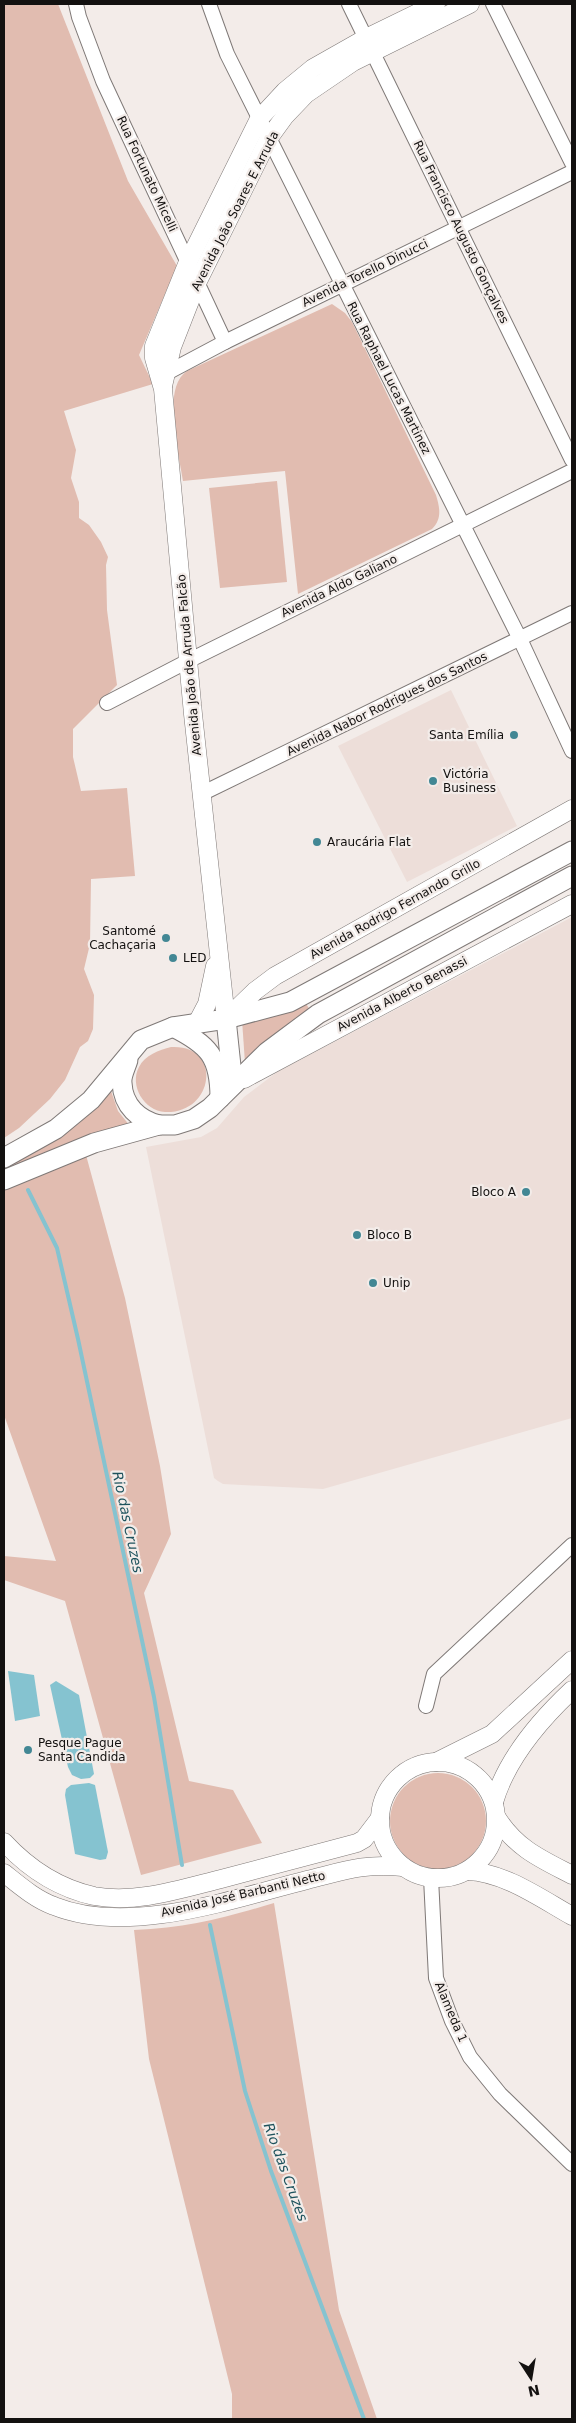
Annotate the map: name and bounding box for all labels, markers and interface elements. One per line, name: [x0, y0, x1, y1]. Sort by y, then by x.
street label: Rua Fortunato Micelli: [114, 114, 180, 234]
street label: Avenida João Soares E Arruda: [188, 129, 282, 293]
street label: Rua Francisco Augusto Gonçalves: [410, 138, 512, 326]
street label: Avenida Torello Dinucci: [300, 236, 430, 310]
street label: Rua Raphael Lucas Martinez: [344, 299, 434, 457]
street label: Avenida Aldo Galiano: [279, 552, 399, 620]
street label: Avenida João de Arruda Falcão: [174, 574, 204, 756]
street label: Avenida Nabor Rodrigues dos Santos: [284, 649, 490, 759]
place label: Santa Emília: [429, 728, 504, 742]
marker: Santa Emília: [508, 729, 520, 741]
place label: Victória Business: [443, 767, 496, 795]
marker: Victória Business: [427, 775, 439, 787]
place label: Araucária Flat: [327, 835, 411, 849]
marker: Araucária Flat: [311, 836, 323, 848]
street label: Avenida Rodrigo Fernando Grillo: [307, 856, 483, 962]
place label: Santomé Cachaçaria: [89, 924, 156, 952]
marker: Santomé Cachaçaria: [160, 932, 172, 944]
place label: LED: [183, 951, 207, 965]
marker: LED: [167, 952, 179, 964]
street label: Avenida Alberto Benassi: [334, 954, 470, 1034]
place label: Bloco A: [471, 1185, 517, 1199]
marker: Bloco A: [520, 1186, 532, 1198]
place label: Bloco B: [367, 1228, 412, 1242]
marker: Bloco B: [351, 1229, 363, 1241]
place label: Unip: [383, 1276, 410, 1290]
marker: Unip: [367, 1277, 379, 1289]
water label: Rio das Cruzes: [109, 1470, 147, 1574]
place label: Pesque Pague Santa Candida: [38, 1736, 126, 1764]
marker: Pesque Pague Santa Candida: [22, 1744, 34, 1756]
street label: Avenida José Barbanti Netto: [160, 1868, 326, 1920]
street label: Alameda 1: [432, 1980, 470, 2044]
water label: Rio das Cruzes: [261, 2121, 311, 2223]
north arrow: [506, 2353, 556, 2403]
text: N: [526, 2382, 541, 2400]

